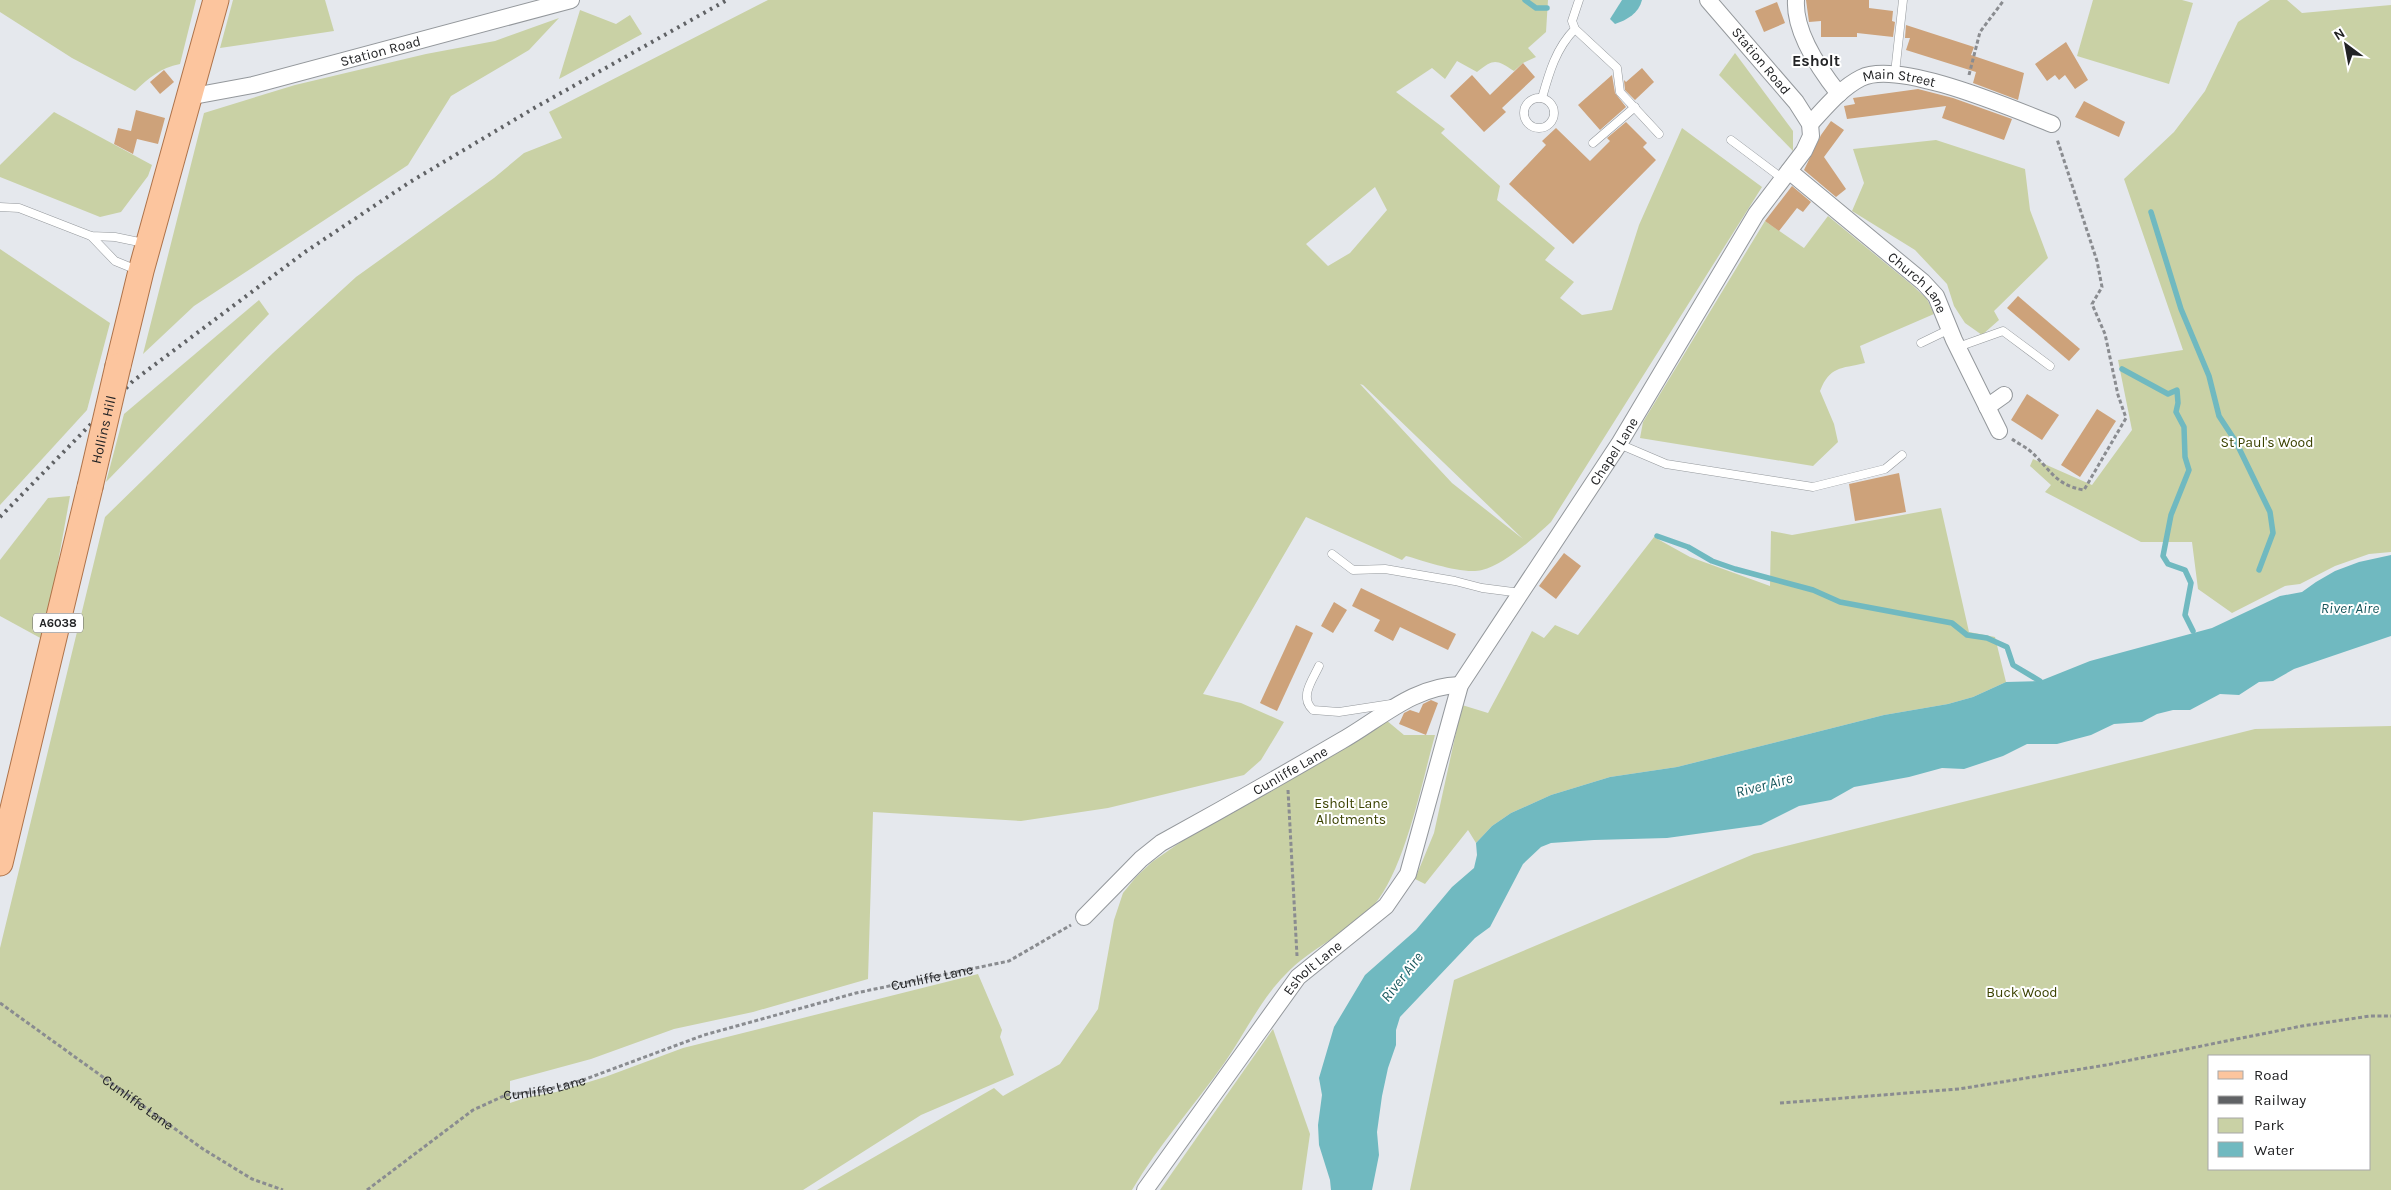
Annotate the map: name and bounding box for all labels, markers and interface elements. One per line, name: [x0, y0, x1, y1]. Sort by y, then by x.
north arrow: [2321, 20, 2371, 70]
street label: Station Road: [1728, 24, 1794, 98]
text: N: [2331, 25, 2348, 44]
street label: Station Road: [338, 32, 423, 70]
district label: Esholt: [1792, 51, 1840, 70]
street label: Main Street: [1861, 65, 1938, 91]
street label: Church Lane: [1885, 248, 1951, 316]
street label: Hollins Hill: [87, 394, 119, 465]
street label: Chapel Lane: [1586, 414, 1642, 488]
park label: St Paul's Wood: [2220, 434, 2314, 451]
water label: River Aire: [2321, 599, 2379, 617]
road number: A6038: [33, 614, 83, 632]
street label: Cunliffe Lane: [1250, 742, 1331, 799]
water label: River Aire: [1734, 769, 1795, 801]
park label: Esholt Lane Allotments: [1314, 795, 1388, 828]
street label: Esholt Lane: [1279, 937, 1345, 998]
water label: River Aire: [1377, 948, 1427, 1006]
street label: Cunliffe Lane: [889, 960, 975, 994]
park label: Buck Wood: [1986, 984, 2058, 1001]
legend: [2208, 1055, 2371, 1170]
text: Road: [2254, 1066, 2289, 1084]
street label: Cunliffe Lane: [99, 1071, 177, 1134]
street label: Cunliffe Lane: [502, 1071, 587, 1104]
text: Railway: [2254, 1091, 2306, 1109]
text: Park: [2254, 1116, 2284, 1134]
text: Water: [2254, 1141, 2295, 1159]

